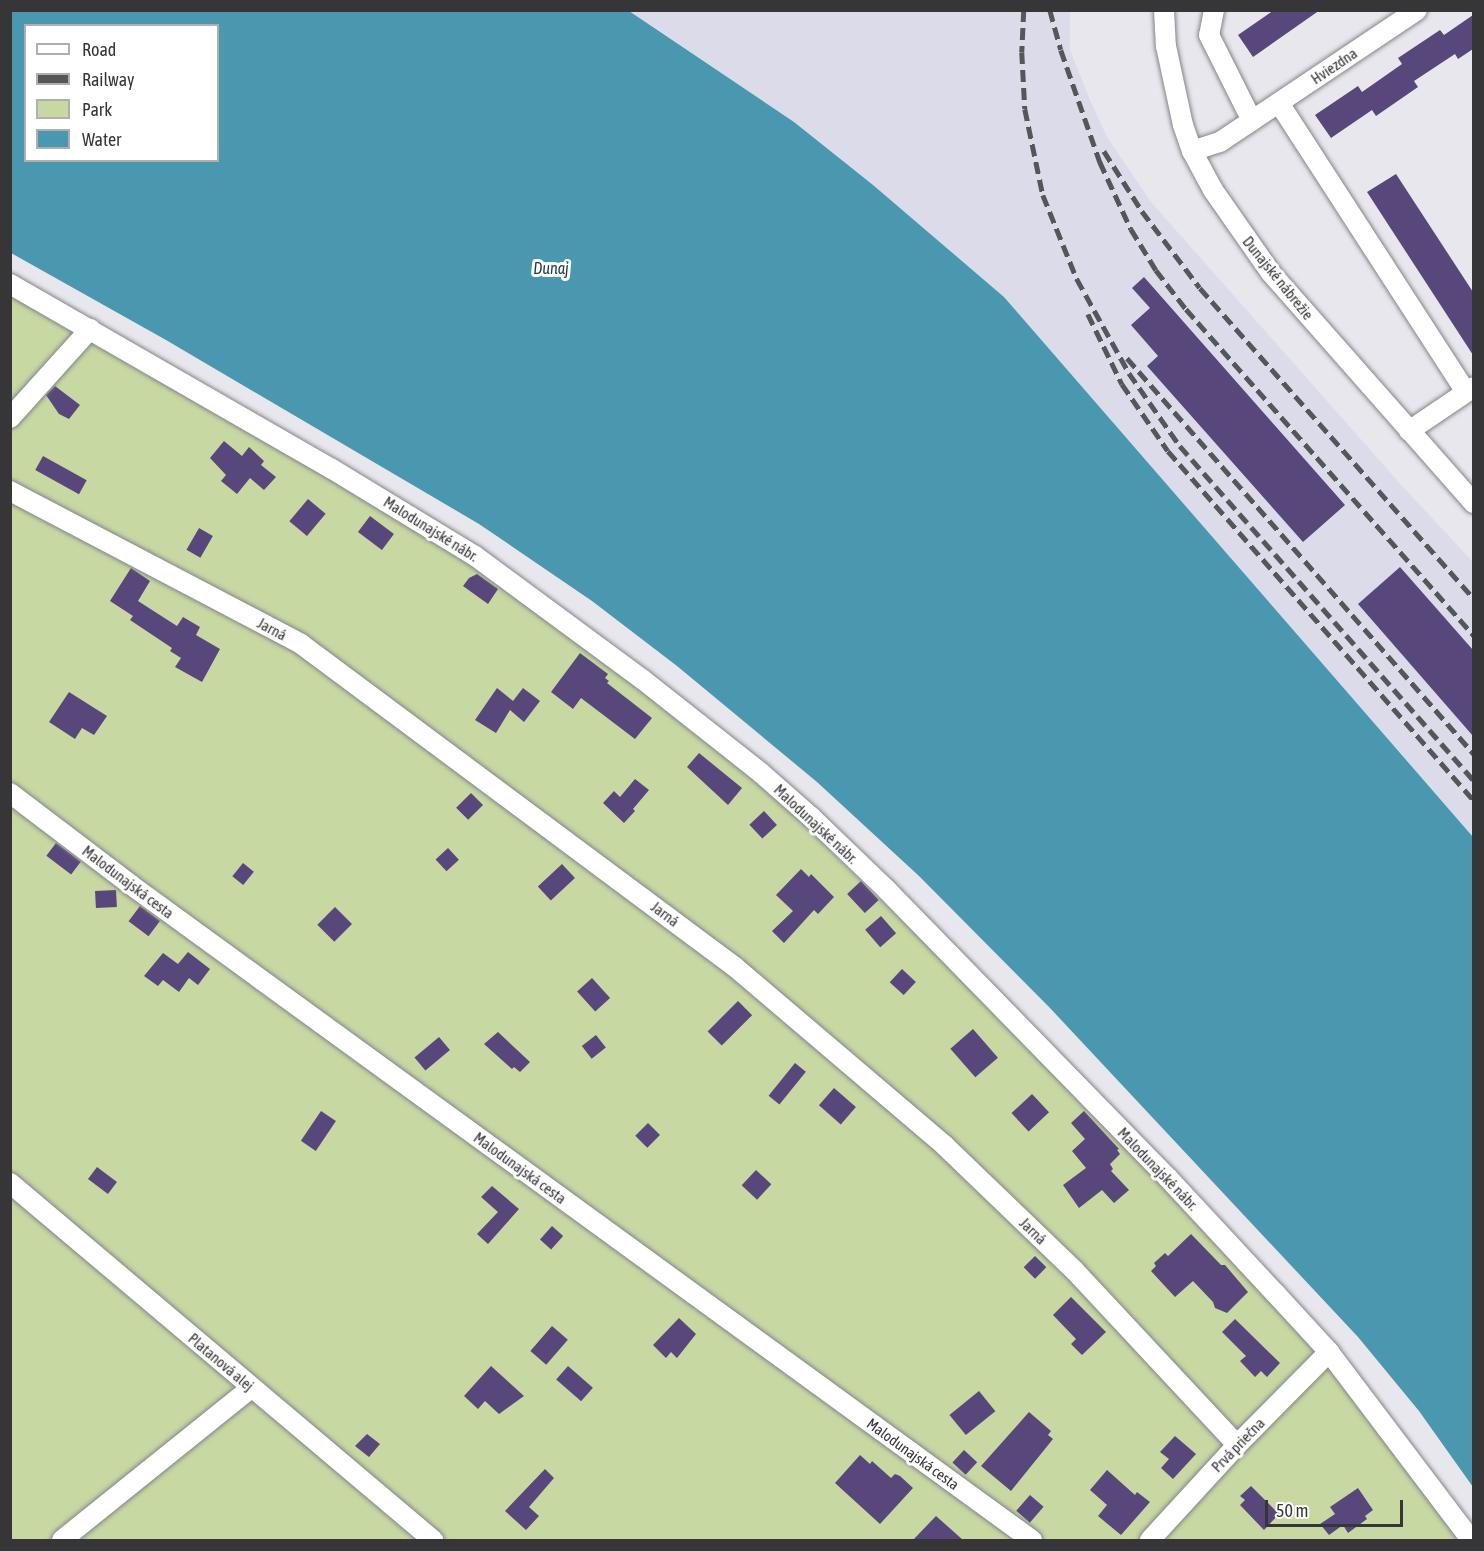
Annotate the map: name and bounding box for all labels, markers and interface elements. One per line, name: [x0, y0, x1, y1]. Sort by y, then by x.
legend: [24, 24, 219, 162]
text: Road: [82, 39, 116, 60]
street label: Hviezdna: [1308, 44, 1360, 88]
text: Railway: [82, 69, 134, 90]
text: Park: [82, 99, 112, 120]
text: Water: [82, 129, 121, 150]
street label: Dunajské nábrežie: [1239, 233, 1317, 323]
water label: Dunaj: [533, 258, 569, 278]
street label: Malodunajské nábr.: [380, 493, 482, 565]
street label: Jarná: [254, 614, 290, 644]
street label: Malodunajské nábr.: [770, 780, 862, 868]
street label: Malodunajská cesta: [79, 842, 177, 922]
street label: Jarná: [647, 898, 683, 930]
street label: Malodunajské nábr.: [1114, 1124, 1202, 1214]
street label: Malodunajská cesta: [470, 1128, 570, 1208]
street label: Jarná: [1016, 1214, 1050, 1248]
street label: Platanová alej: [185, 1329, 257, 1395]
street label: Malodunajská cesta: [863, 1414, 963, 1494]
street label: Prvá priečna: [1208, 1414, 1268, 1476]
scale bar: [1268, 1488, 1406, 1526]
text: 50 m: [1276, 1500, 1308, 1521]

